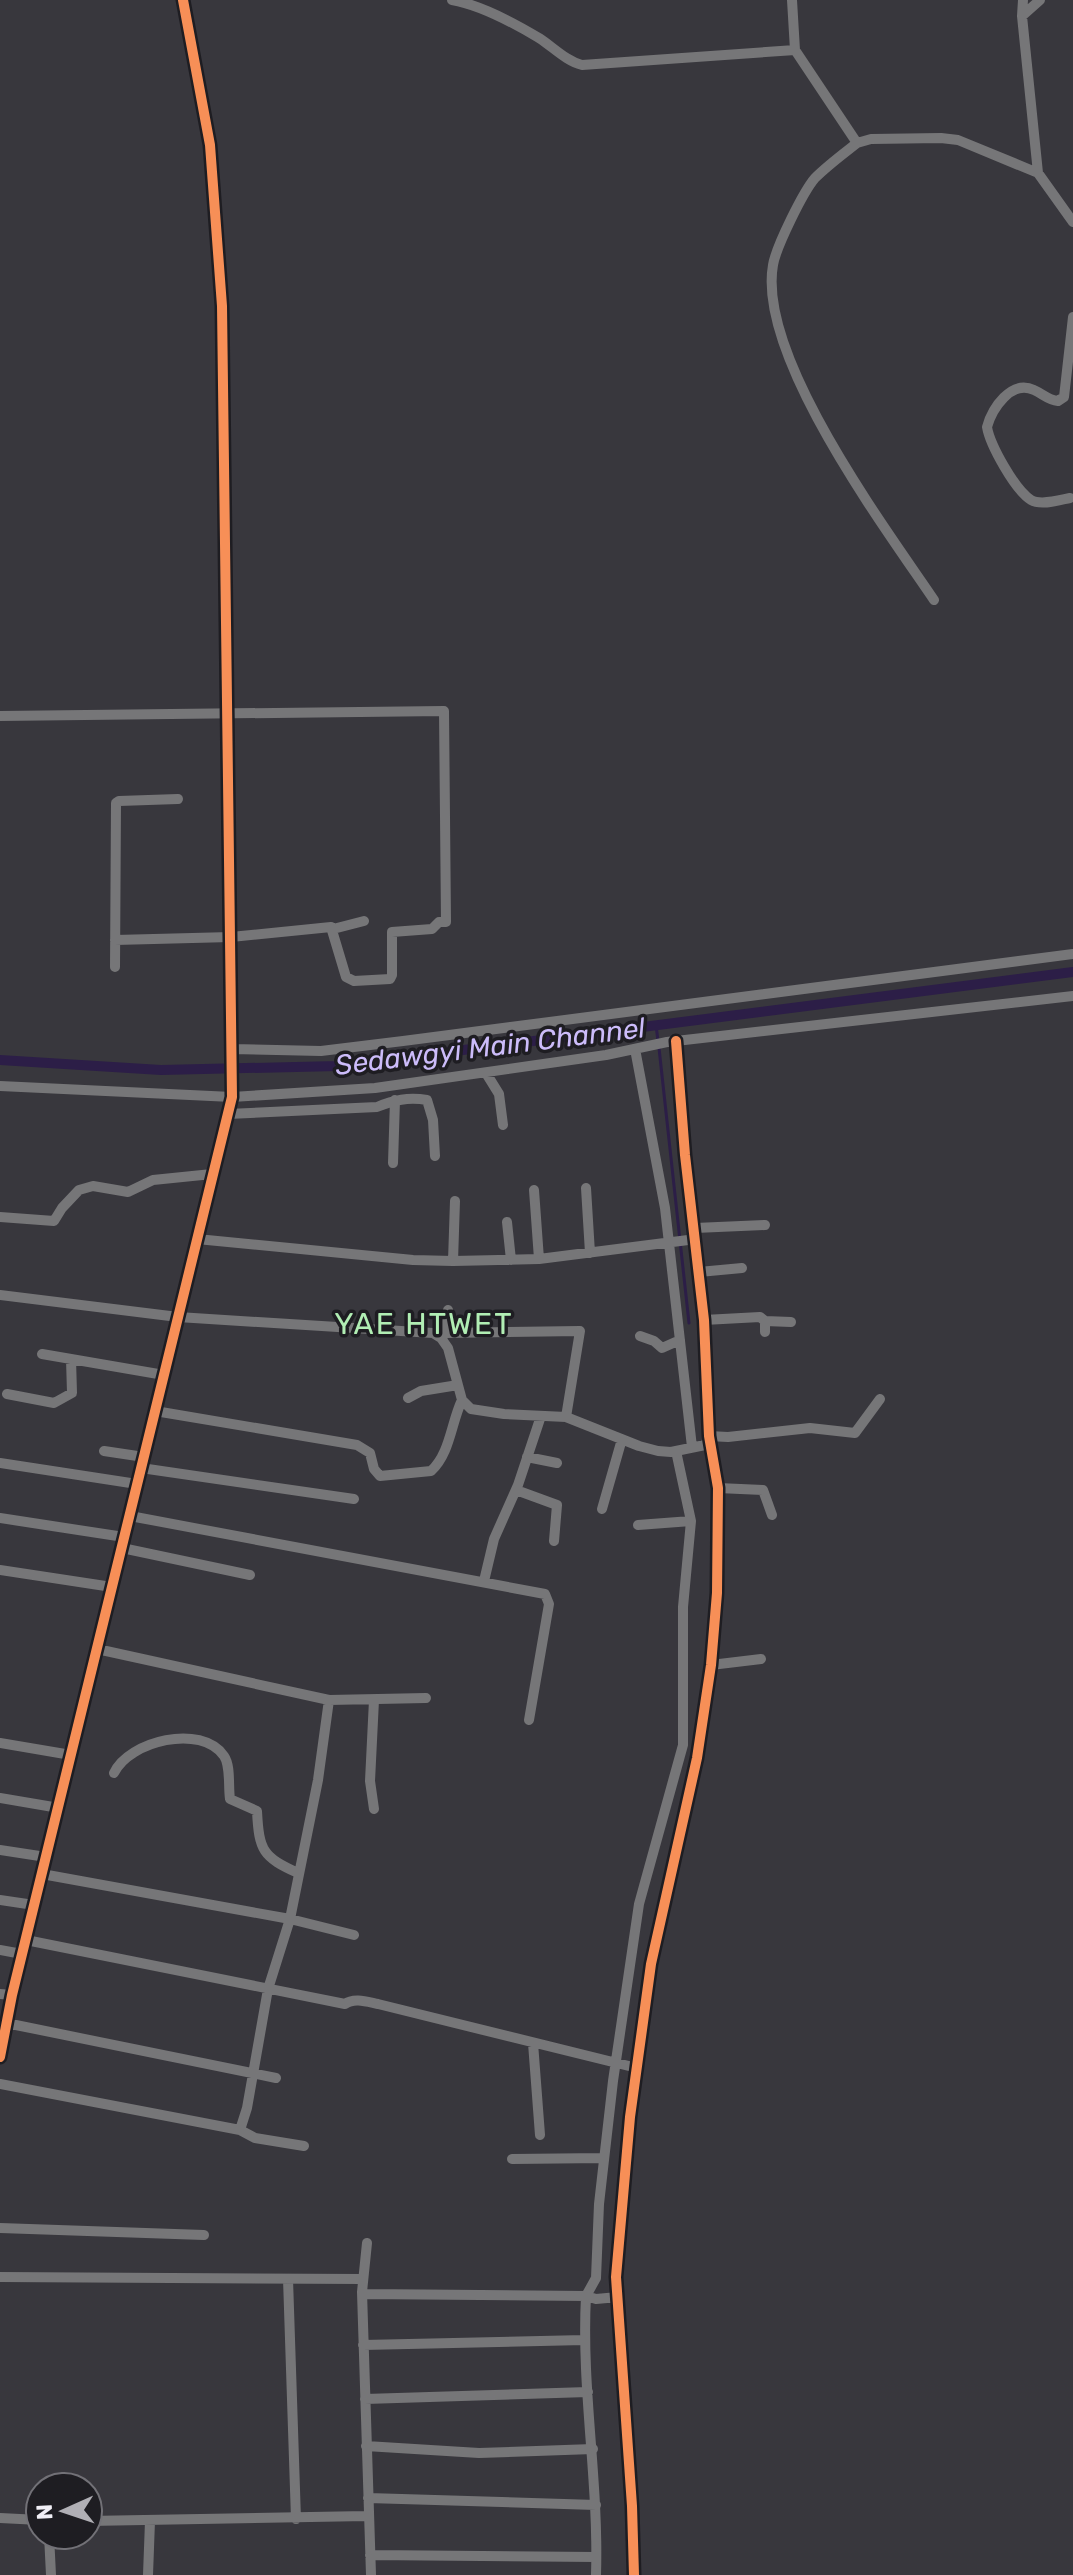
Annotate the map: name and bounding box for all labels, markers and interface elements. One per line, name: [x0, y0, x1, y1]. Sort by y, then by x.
water label: Sedawgyi Main Channel: [333, 1011, 648, 1082]
district label: YAE HTWET: [334, 1306, 514, 1342]
north arrow: [24, 2471, 104, 2551]
text: N: [31, 2503, 58, 2521]

